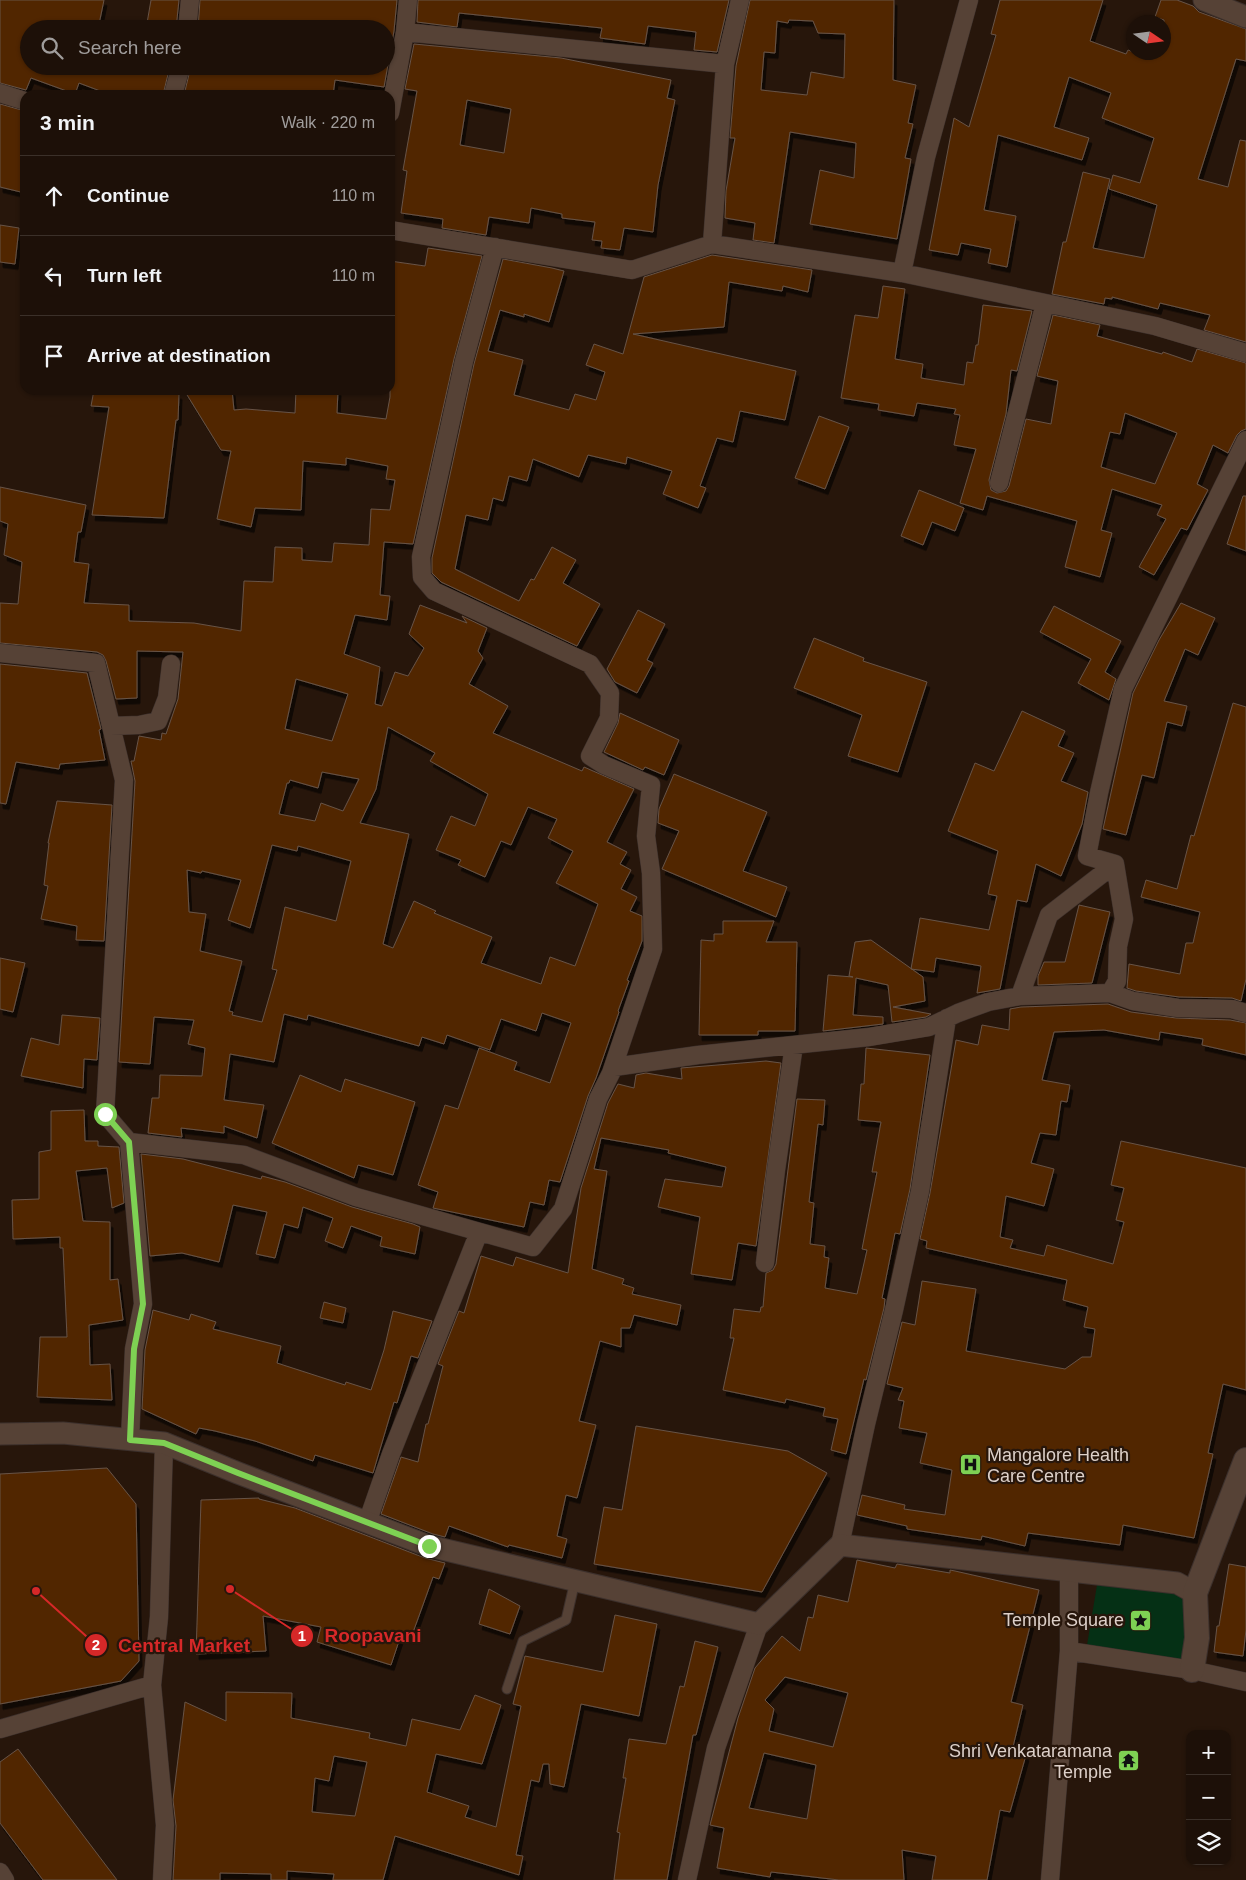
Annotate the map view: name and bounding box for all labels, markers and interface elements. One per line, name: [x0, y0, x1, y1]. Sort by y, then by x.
north arrow: [1126, 15, 1171, 60]
search box: [20, 20, 395, 75]
icon: search: [38, 34, 66, 62]
text: Search here: [78, 37, 182, 58]
text: 3 min: [40, 111, 95, 134]
text: Walk · 220 m: [281, 114, 375, 131]
icon: ahead: [40, 182, 68, 210]
text: Continue: [87, 185, 169, 206]
text: 110 m: [332, 187, 375, 204]
icon: left: [40, 262, 68, 290]
text: Turn left: [87, 265, 162, 286]
text: 110 m: [332, 267, 375, 284]
icon: arrive: [40, 342, 68, 370]
text: Arrive at destination: [87, 345, 271, 366]
route start: [94, 1103, 117, 1126]
place label: Mangalore Health Care Centre: [987, 1445, 1129, 1486]
hospital icon: Mangalore Health Care Centre: [959, 1453, 983, 1477]
route end: [418, 1535, 441, 1558]
place icon: Temple Square: [1128, 1608, 1152, 1632]
place label: Temple Square: [1003, 1610, 1124, 1630]
callout: Roopavani: [290, 1619, 432, 1653]
text: Roopavani: [324, 1625, 422, 1646]
text: 1: [298, 1627, 306, 1644]
callout: Central Market: [83, 1628, 260, 1662]
text: Central Market: [118, 1635, 251, 1656]
text: 2: [92, 1636, 100, 1653]
map controls: [1186, 1730, 1231, 1865]
button: +: [1186, 1730, 1231, 1775]
place label: Shri Venkataramana Temple: [949, 1741, 1113, 1782]
temple icon: Shri Venkataramana Temple: [1116, 1749, 1140, 1773]
button: −: [1186, 1775, 1231, 1820]
button: layers: [1186, 1820, 1231, 1865]

